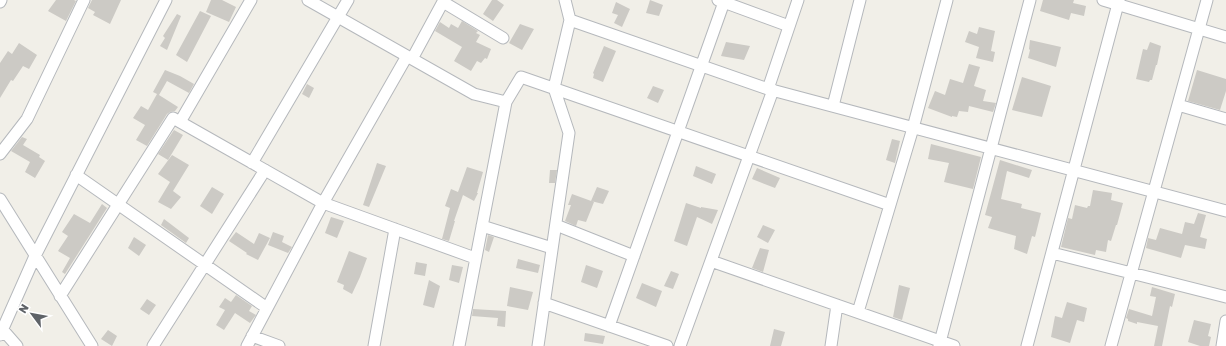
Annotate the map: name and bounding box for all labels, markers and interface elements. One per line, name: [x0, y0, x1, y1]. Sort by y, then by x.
north arrow: [12, 294, 52, 334]
text: N: [15, 301, 31, 315]

